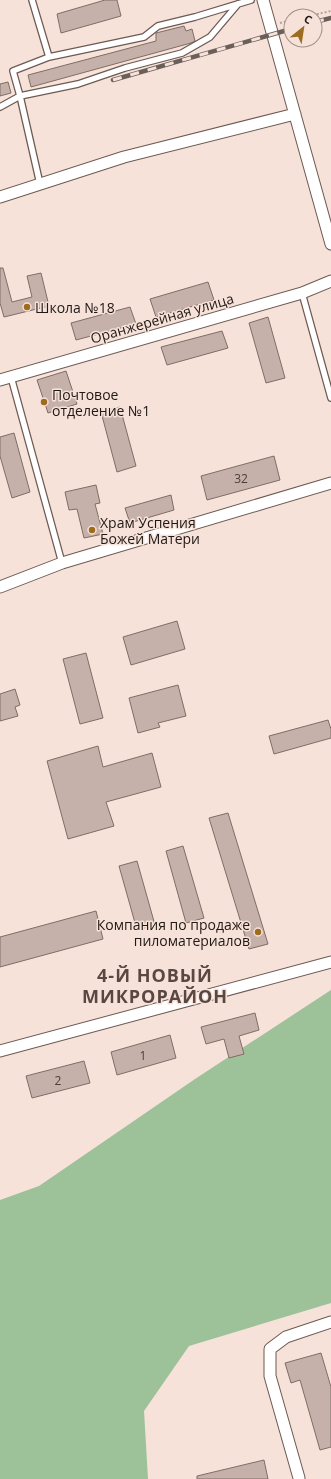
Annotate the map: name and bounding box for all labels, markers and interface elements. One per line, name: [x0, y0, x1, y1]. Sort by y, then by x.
north arrow: [283, 8, 323, 48]
text: С: [301, 11, 315, 27]
street label: Оранжерейная улица: [88, 288, 236, 348]
place label: Школа №18: [35, 298, 115, 317]
marker: Школа №18: [22, 302, 32, 312]
place label: Почтовое отделение №1: [52, 385, 150, 420]
marker: Почтовое отделение №1: [39, 397, 49, 407]
house number: 32: [234, 470, 248, 487]
place label: Храм Успения Божей Матери: [100, 513, 200, 548]
marker: Храм Успения Божей Матери: [87, 525, 97, 535]
place label: Компания по продаже пиломатериалов: [97, 915, 250, 950]
marker: Компания по продаже пиломатериалов: [253, 927, 263, 937]
district label: 4-Й НОВЫЙ МИКРОРАЙОН: [82, 963, 228, 1008]
house number: 1: [140, 1047, 146, 1064]
house number: 2: [55, 1072, 62, 1089]

